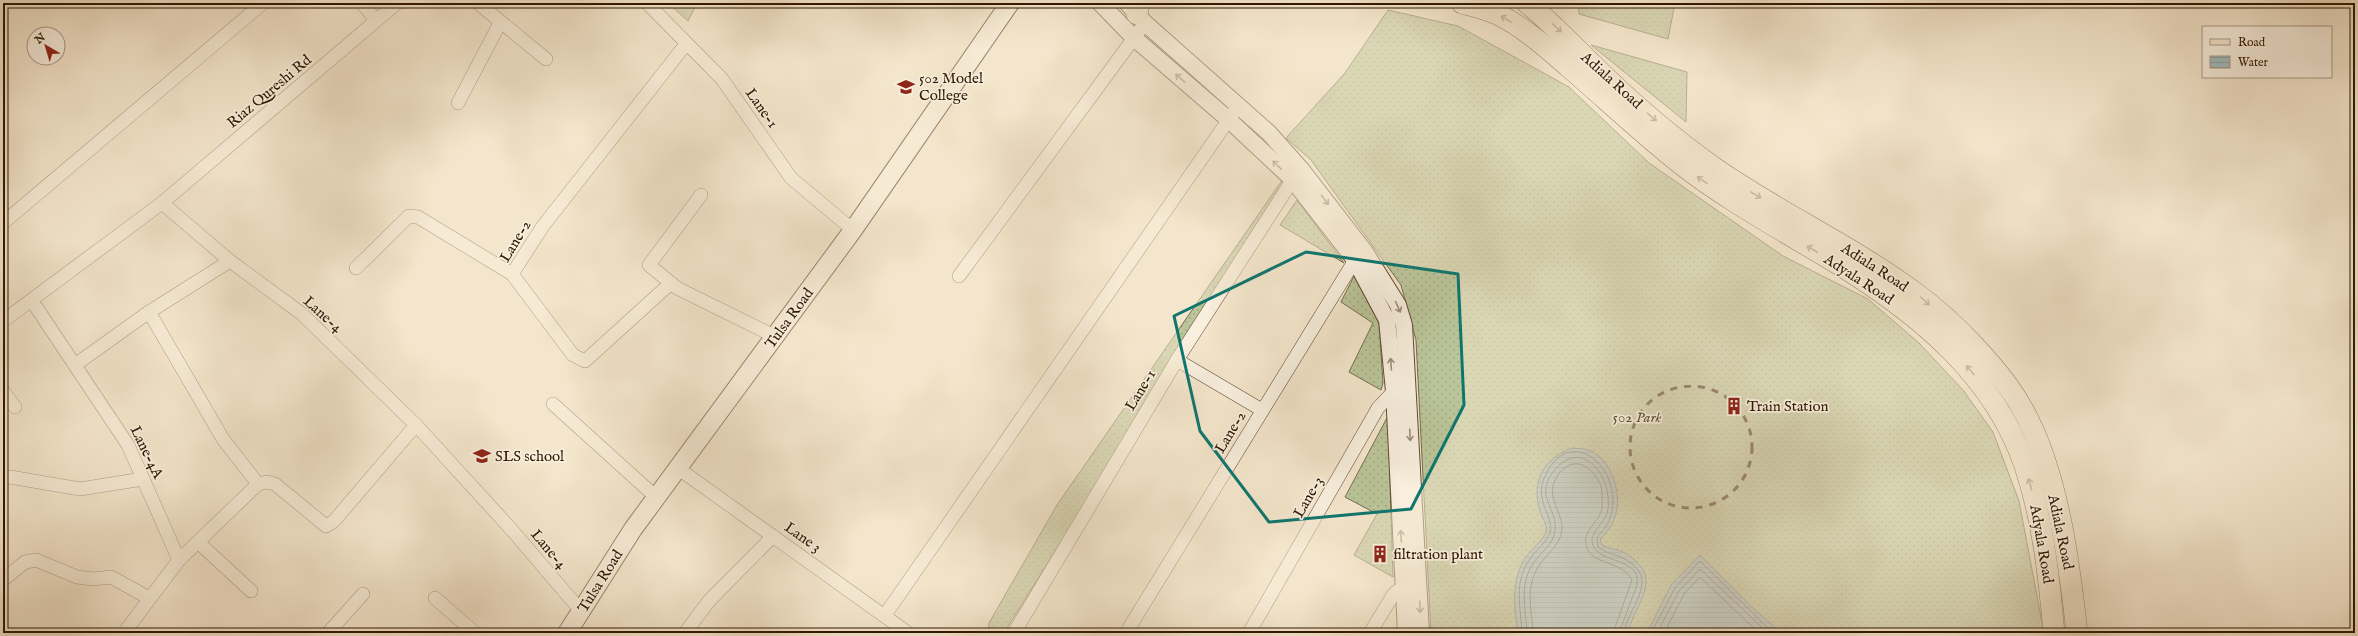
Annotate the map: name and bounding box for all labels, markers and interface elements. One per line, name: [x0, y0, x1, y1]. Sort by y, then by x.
one-way arrow: [1500, 15, 1512, 23]
one-way arrow: [1552, 24, 1562, 33]
north arrow: [26, 26, 66, 66]
legend: [2202, 26, 2332, 78]
text: N: [32, 30, 49, 48]
text: Road: [2238, 35, 2266, 50]
street label: Adiala Road: [1576, 47, 1647, 114]
street label: Riaz Qureshi Rd: [223, 50, 316, 132]
text: Water: [2238, 55, 2269, 70]
place label: 502 Model College: [919, 69, 984, 105]
one-way arrow: [1175, 74, 1186, 83]
school or university icon: 502 Model College: [896, 77, 916, 97]
street label: Lane-1: [741, 85, 782, 132]
one-way arrow: [1647, 112, 1657, 122]
one-way arrow: [1272, 160, 1282, 170]
one-way arrow: [1697, 176, 1708, 184]
one-way arrow: [1750, 191, 1762, 199]
one-way arrow: [1321, 194, 1329, 205]
street label: Lane-2: [495, 217, 535, 266]
street label: Adiala Road: [1837, 238, 1913, 297]
one-way arrow: [1806, 245, 1818, 253]
street label: Adyala Road: [1819, 249, 1898, 310]
street label: Tulsa Road: [761, 283, 818, 352]
street label: Lane-4: [299, 292, 347, 337]
one-way arrow: [1920, 296, 1930, 306]
one-way arrow: [1395, 300, 1402, 312]
one-way arrow: [1388, 358, 1395, 371]
one-way arrow: [1965, 365, 1974, 376]
street label: Lane-1: [1121, 366, 1160, 414]
building icon: Train Station: [1724, 396, 1744, 416]
place label: Train Station: [1747, 397, 1828, 416]
street label: Lane-2: [1210, 408, 1250, 457]
park label: 502 Park: [1612, 408, 1662, 427]
street label: Lane-4A: [126, 423, 168, 483]
one-way arrow: [1406, 428, 1413, 441]
school or university icon: SLS school: [472, 446, 492, 466]
place label: SLS school: [495, 447, 565, 466]
street label: Lane-3: [1289, 473, 1328, 521]
one-way arrow: [2026, 478, 2033, 491]
street label: Adiala Road: [2043, 492, 2078, 572]
street label: Adyala Road: [2025, 502, 2058, 586]
street label: Lane 3: [781, 518, 825, 557]
street label: Lane-4: [526, 525, 571, 574]
one-way arrow: [1397, 530, 1405, 543]
building icon: filtration plant: [1370, 544, 1390, 564]
place label: filtration plant: [1393, 545, 1483, 564]
street label: Tulsa Road: [574, 546, 628, 616]
one-way arrow: [1416, 600, 1424, 613]

